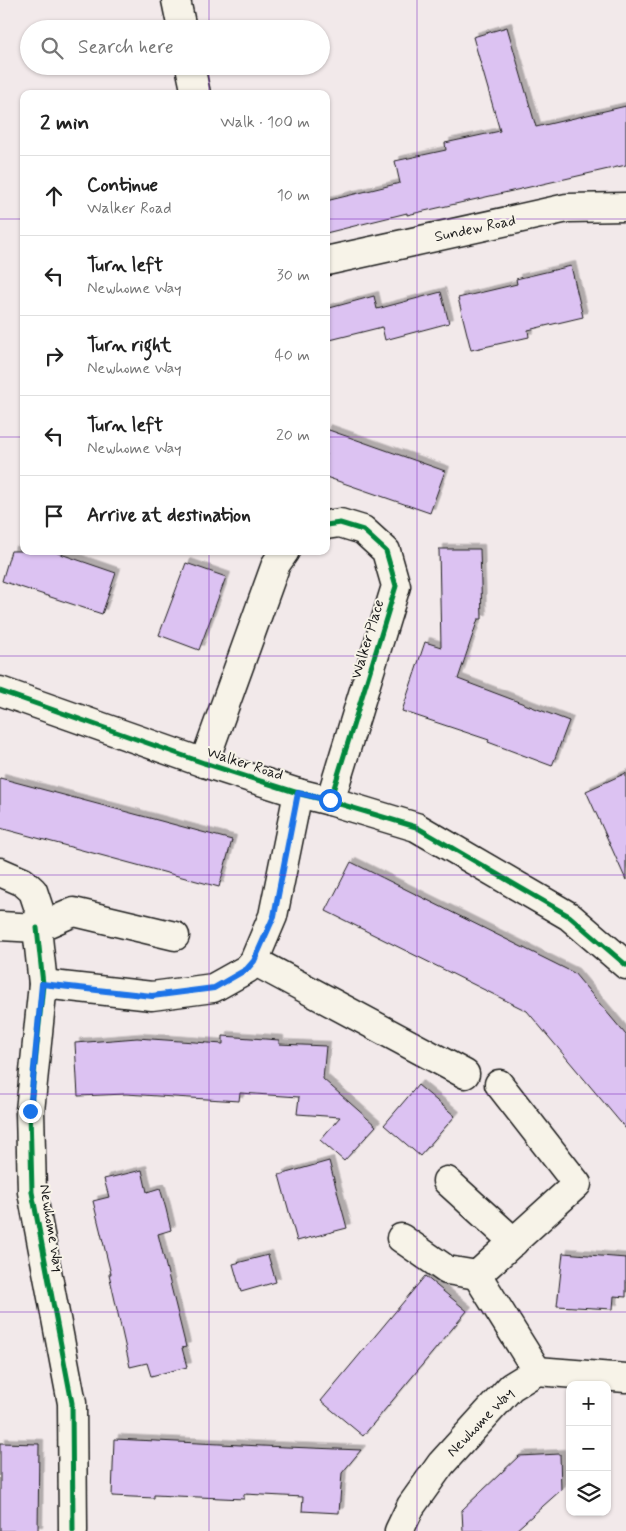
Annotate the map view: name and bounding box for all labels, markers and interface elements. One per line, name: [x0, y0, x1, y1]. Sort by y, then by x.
search box: [20, 20, 330, 75]
icon: search: [38, 34, 66, 62]
text: Search here: [78, 35, 174, 60]
text: 2 min: [40, 109, 89, 137]
text: Walk · 100 m: [220, 112, 310, 133]
text: Continue: [87, 173, 158, 198]
icon: ahead: [40, 182, 68, 210]
text: 10 m: [277, 185, 310, 206]
text: Walker Road: [87, 198, 172, 219]
street label: Sundew Road: [433, 211, 518, 247]
text: Turn left: [87, 253, 163, 278]
icon: left: [40, 262, 68, 290]
text: 30 m: [277, 265, 310, 286]
text: Newhome Way: [87, 278, 182, 299]
text: Turn right: [87, 333, 171, 358]
icon: right: [40, 342, 68, 370]
text: 40 m: [274, 345, 310, 366]
text: Newhome Way: [87, 358, 182, 379]
text: Turn left: [87, 413, 163, 438]
icon: left: [40, 422, 68, 450]
text: 20 m: [276, 425, 310, 446]
text: Newhome Way: [87, 438, 182, 459]
icon: arrive: [40, 502, 68, 530]
text: Arrive at destination: [87, 503, 251, 528]
street label: Walker Place: [346, 597, 390, 682]
street label: Walker Road: [204, 742, 285, 786]
route start: [319, 789, 342, 812]
route end: [19, 1100, 42, 1123]
street label: Newhome Way: [34, 1183, 68, 1274]
map controls: [566, 1381, 611, 1516]
button: +: [566, 1381, 611, 1426]
street label: Newhome Way: [443, 1384, 519, 1462]
button: −: [566, 1426, 611, 1471]
button: layers: [566, 1471, 611, 1516]

